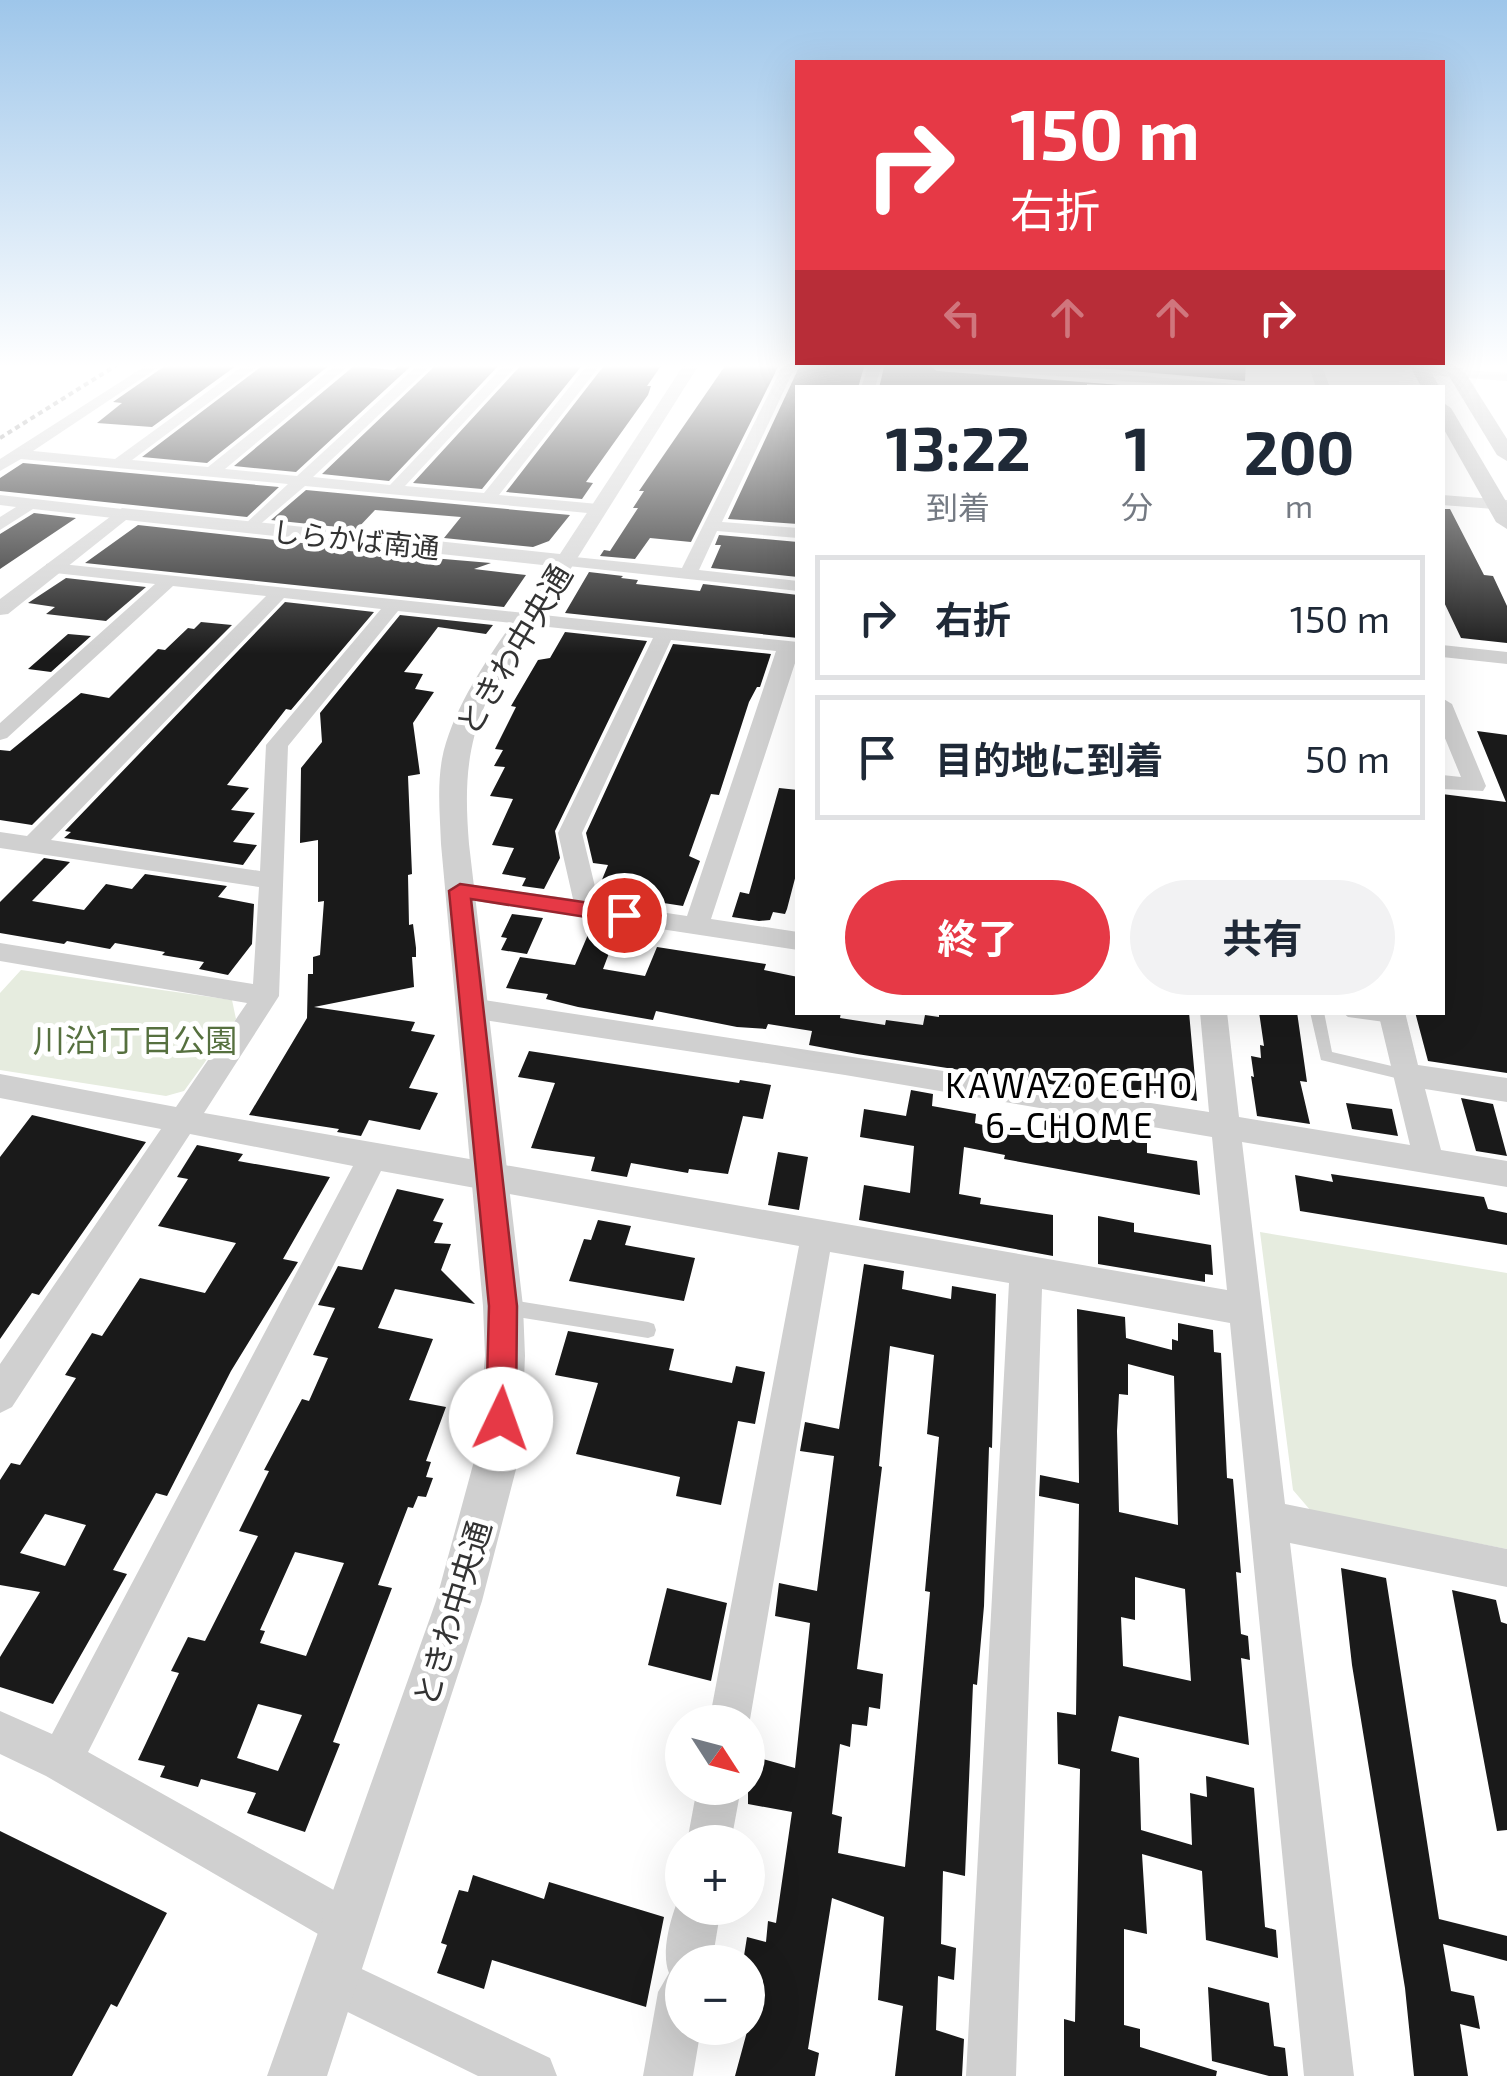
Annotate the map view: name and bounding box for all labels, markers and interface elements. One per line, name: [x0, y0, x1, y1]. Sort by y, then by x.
text: 150 m: [1010, 90, 1200, 174]
icon: right: [845, 100, 975, 230]
text: 右折: [1010, 182, 1100, 236]
icon: left: [935, 290, 990, 345]
icon: ahead: [1040, 290, 1095, 345]
icon: ahead: [1145, 290, 1200, 345]
icon: right: [1250, 290, 1305, 345]
text: 13:22: [886, 411, 1031, 483]
text: 1: [1124, 411, 1150, 483]
text: 200: [1244, 415, 1354, 487]
text: m: [1285, 486, 1313, 524]
text: 到着: [926, 487, 990, 525]
text: 分: [1121, 487, 1153, 525]
street label: しらかば南通: [271, 513, 441, 565]
street label: ときわ中央通: [447, 557, 579, 741]
icon: right: [850, 590, 905, 645]
text: 150 m: [1290, 595, 1390, 641]
text: 右折: [935, 596, 1011, 642]
icon: arrive: [850, 730, 905, 785]
text: 50 m: [1305, 735, 1390, 781]
text: 目的地に到着: [935, 736, 1163, 782]
pin: [582, 873, 667, 958]
button: 終了: [845, 880, 1110, 995]
button: 共有: [1130, 880, 1395, 995]
icon: arrive: [597, 888, 652, 943]
park label: 川沿1丁目公園: [33, 1020, 237, 1058]
district label: KAWAZOECHO 6-CHOME: [945, 1063, 1195, 1145]
position arrow: [449, 1367, 553, 1471]
street label: ときわ中央通: [405, 1516, 497, 1710]
north arrow: [665, 1705, 765, 1805]
map controls: [665, 1705, 765, 2045]
button: +: [665, 1825, 765, 1925]
button: −: [665, 1945, 765, 2045]

